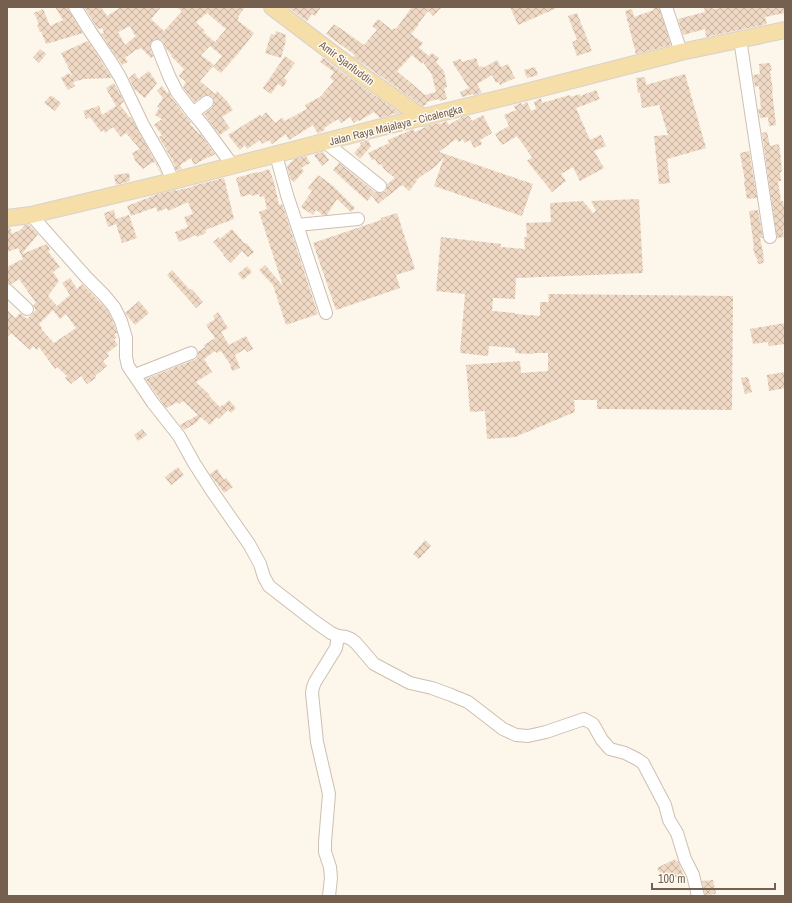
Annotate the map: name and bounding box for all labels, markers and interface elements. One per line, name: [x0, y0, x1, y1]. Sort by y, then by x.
street label: Amir Sjarifuddin: [316, 37, 377, 88]
street label: Jalan Raya Majalaya - Cicalengka: [328, 102, 464, 148]
scale bar: [652, 865, 775, 891]
text: 100 m: [658, 871, 685, 887]

